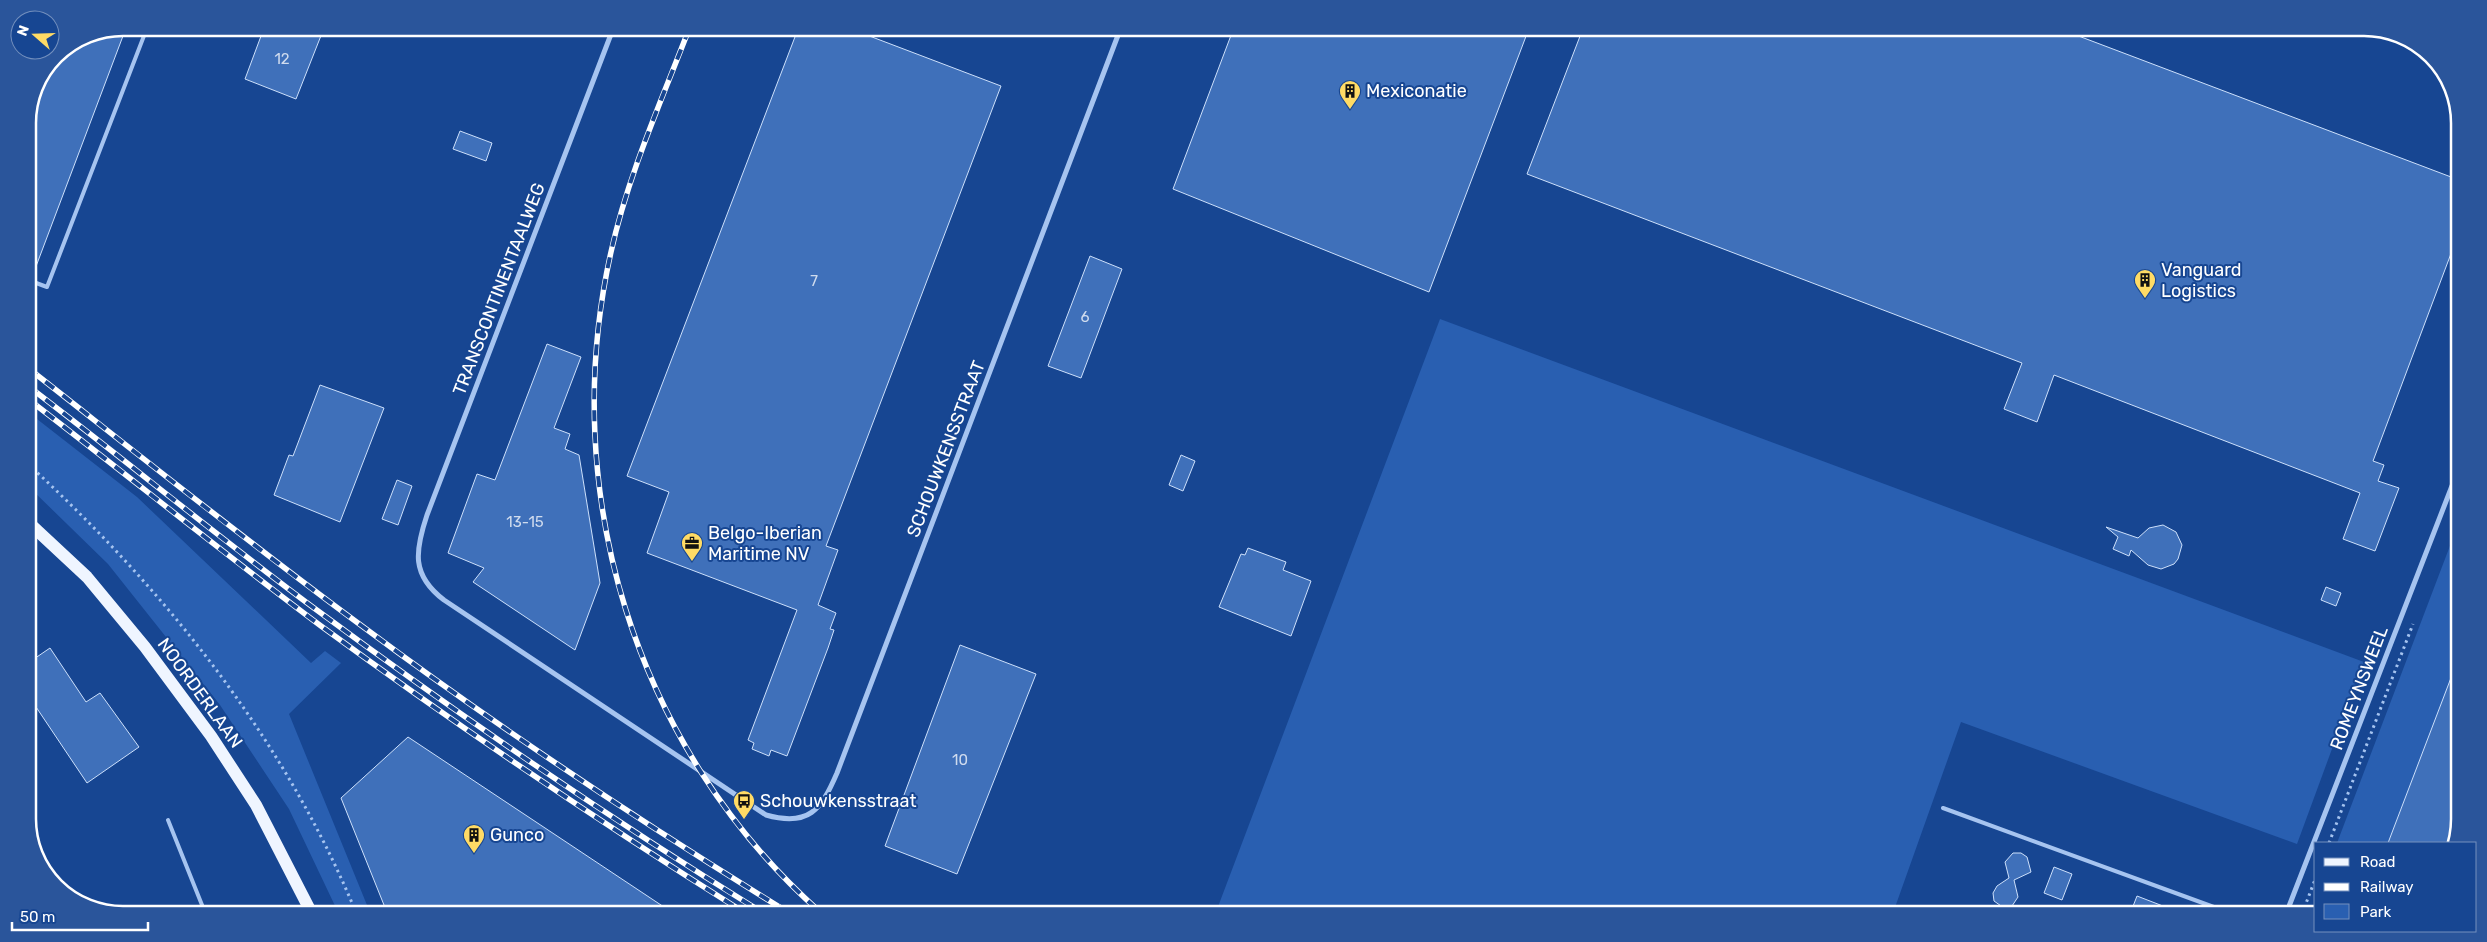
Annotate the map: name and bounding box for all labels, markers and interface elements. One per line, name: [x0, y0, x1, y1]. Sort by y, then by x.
north arrow: [10, 10, 60, 60]
text: N: [14, 23, 33, 38]
house number: 12: [274, 50, 290, 68]
building icon: Mexiconatie: [1338, 79, 1362, 110]
place label: Mexiconatie: [1366, 80, 1467, 102]
street label: TRANSCONTINENTAALWEG: [448, 180, 550, 398]
place label: Vanguard Logistics: [2161, 259, 2242, 302]
building icon: Vanguard Logistics: [2133, 268, 2157, 299]
house number: 7: [810, 272, 818, 290]
house number: 6: [1080, 308, 1090, 326]
street label: SCHOUWKENSSTRAAT: [902, 358, 990, 540]
house number: 13-15: [506, 513, 544, 531]
place label: Belgo-Iberian Maritime NV: [708, 522, 822, 565]
office icon: Belgo-Iberian Maritime NV: [680, 531, 704, 562]
street label: ROMEYNSWEEL: [2325, 623, 2393, 753]
street label: NOORDERLAAN: [153, 634, 247, 752]
house number: 10: [952, 751, 968, 769]
bus stop icon: Schouwkensstraat: [732, 789, 756, 820]
place label: Schouwkensstraat: [760, 790, 916, 812]
building icon: Gunco: [462, 823, 486, 854]
place label: Gunco: [490, 824, 544, 846]
legend: [2314, 842, 2477, 932]
text: Road: [2360, 853, 2396, 871]
text: Railway: [2360, 878, 2414, 896]
scale bar: [12, 900, 149, 932]
text: Park: [2360, 903, 2391, 921]
text: 50 m: [20, 908, 55, 926]

